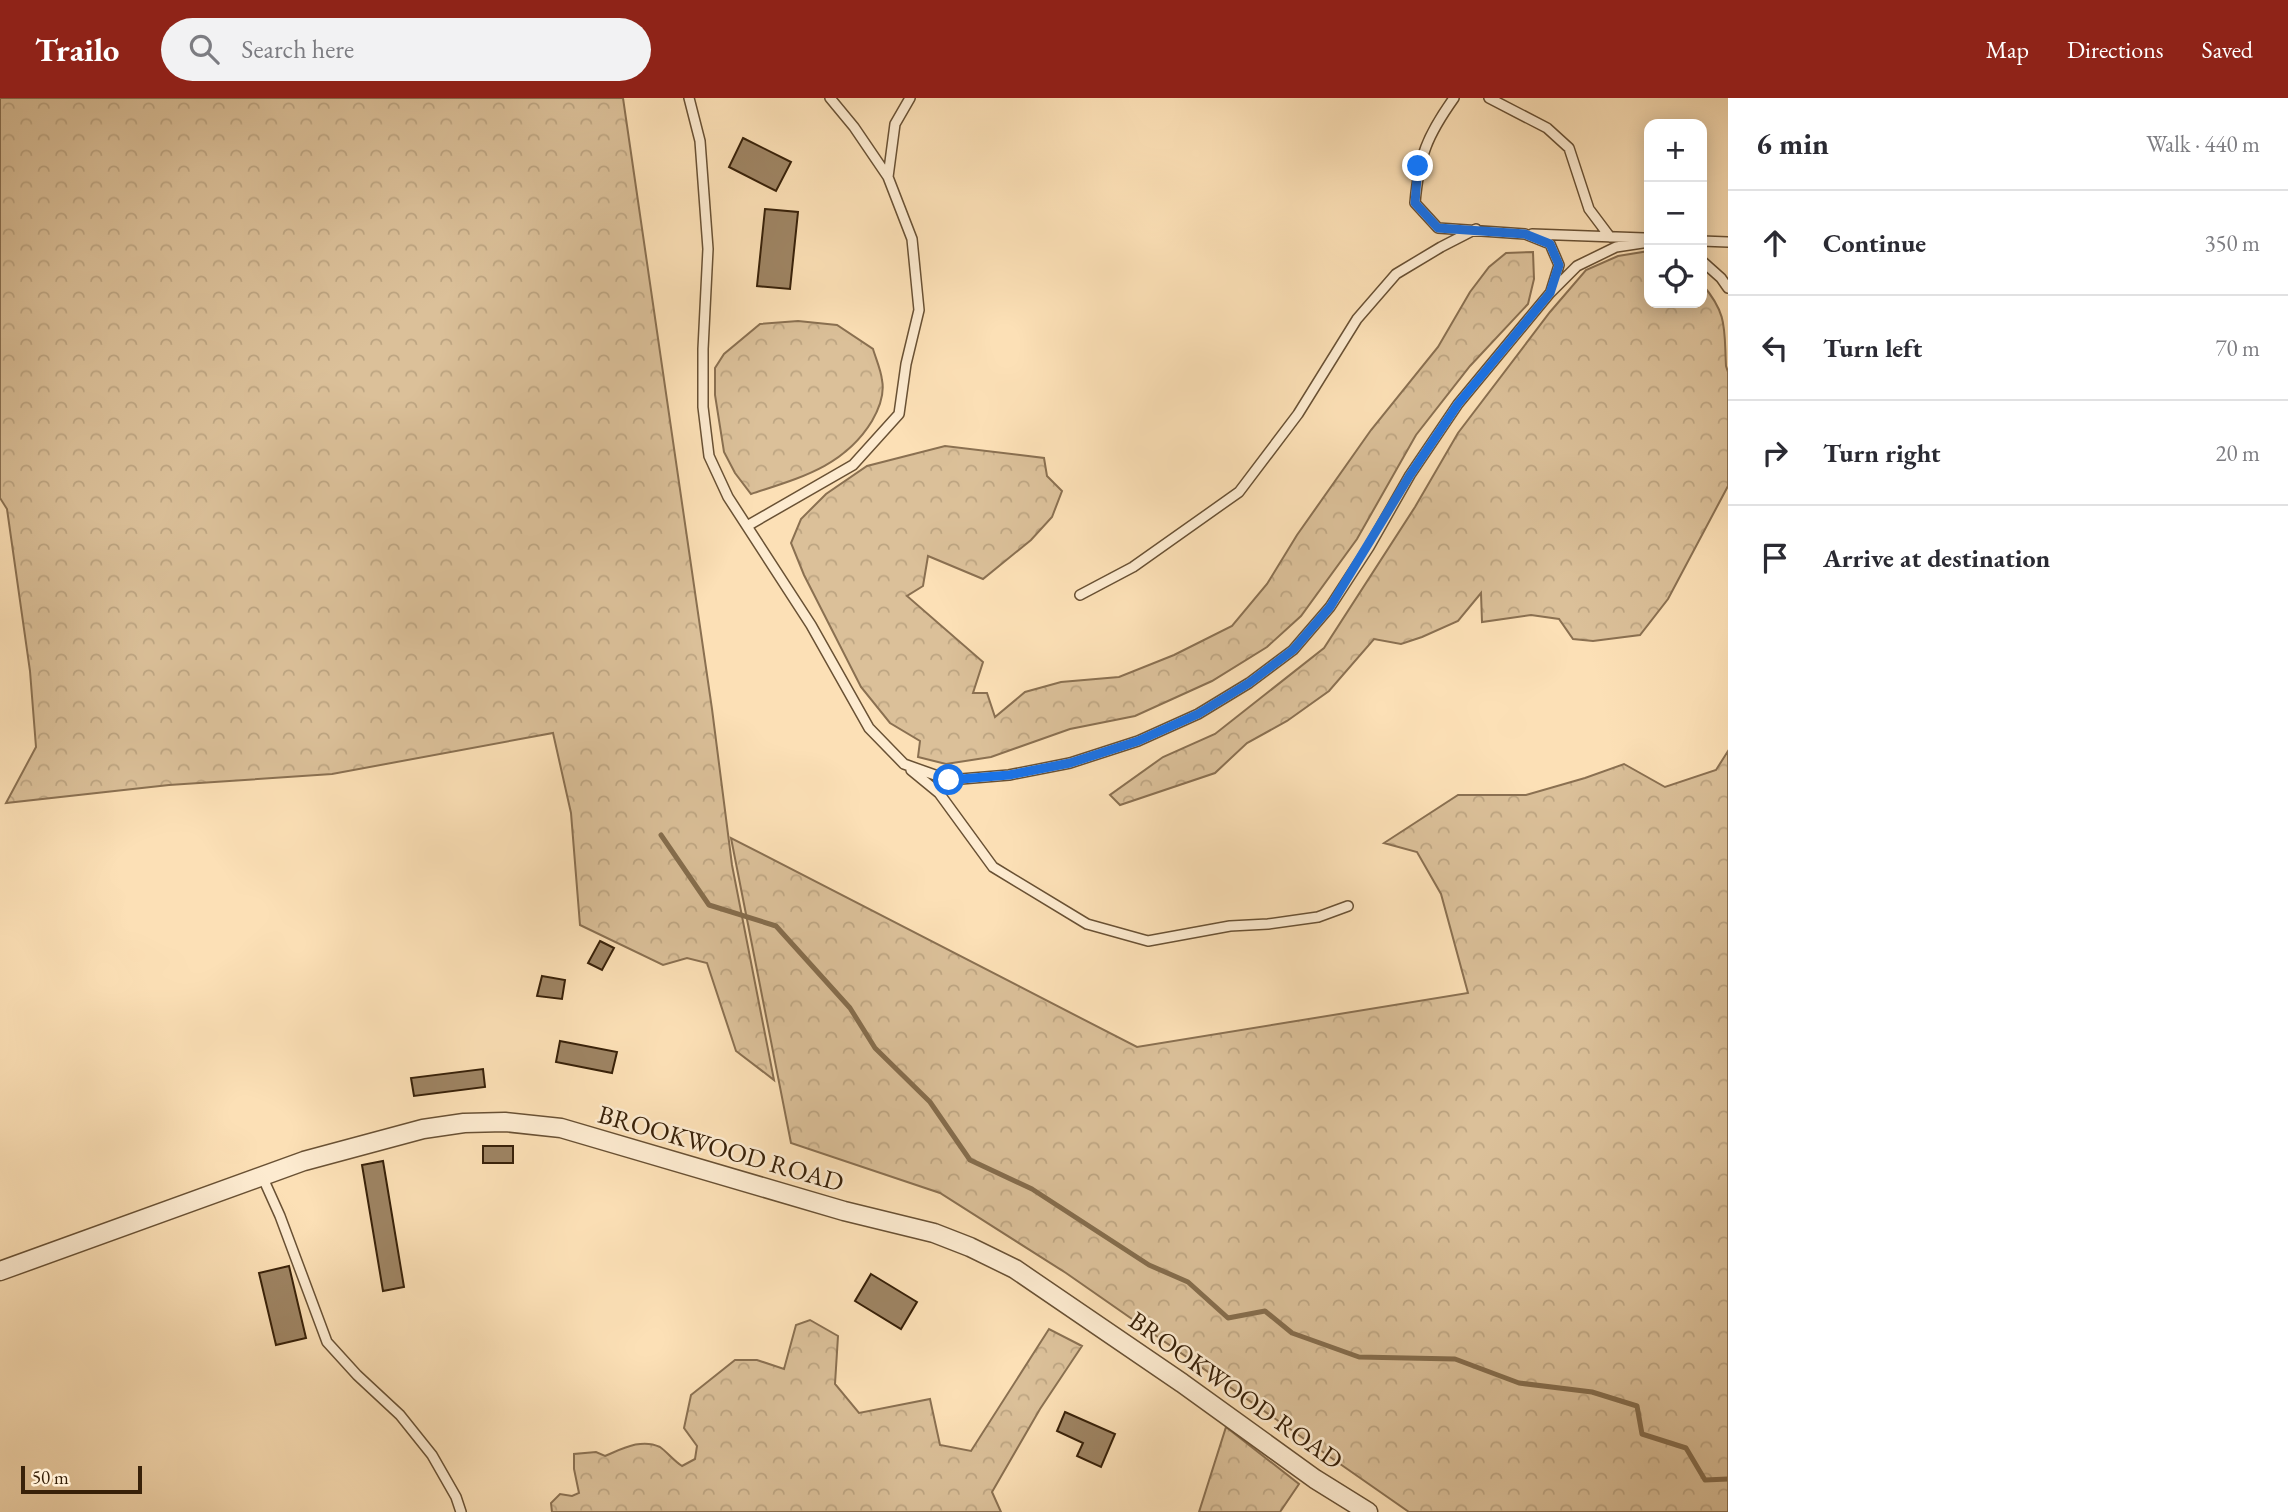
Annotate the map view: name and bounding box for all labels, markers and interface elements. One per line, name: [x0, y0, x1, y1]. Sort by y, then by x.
search box: [161, 18, 651, 81]
text: Trailo: [35, 28, 119, 71]
icon: search: [185, 30, 223, 68]
text: Search here: [241, 32, 354, 66]
text: Map: [1986, 34, 2029, 65]
text: Directions: [2067, 34, 2164, 65]
text: Saved: [2202, 34, 2253, 65]
map controls: [1644, 119, 1707, 308]
button: +: [1644, 119, 1707, 182]
text: 6 min: [1756, 124, 1829, 163]
text: Walk · 440 m: [2146, 129, 2260, 159]
route end: [1402, 150, 1433, 181]
button: −: [1644, 182, 1707, 245]
icon: ahead: [1756, 224, 1794, 262]
text: Continue: [1823, 226, 1926, 260]
text: 350 m: [2204, 228, 2260, 258]
button: locate: [1644, 245, 1707, 308]
icon: left: [1756, 329, 1794, 367]
text: Turn left: [1823, 331, 1922, 365]
text: 70 m: [2215, 333, 2260, 363]
icon: right: [1756, 434, 1794, 472]
text: Turn right: [1823, 436, 1941, 470]
text: 20 m: [2215, 438, 2260, 468]
icon: arrive: [1756, 539, 1794, 577]
text: Arrive at destination: [1823, 541, 2050, 575]
route start: [933, 764, 964, 795]
street label: BROOKWOOD ROAD: [594, 1097, 848, 1199]
street label: BROOKWOOD ROAD: [1122, 1303, 1350, 1477]
scale bar: [21, 1463, 142, 1495]
text: 50 m: [32, 1465, 69, 1490]

